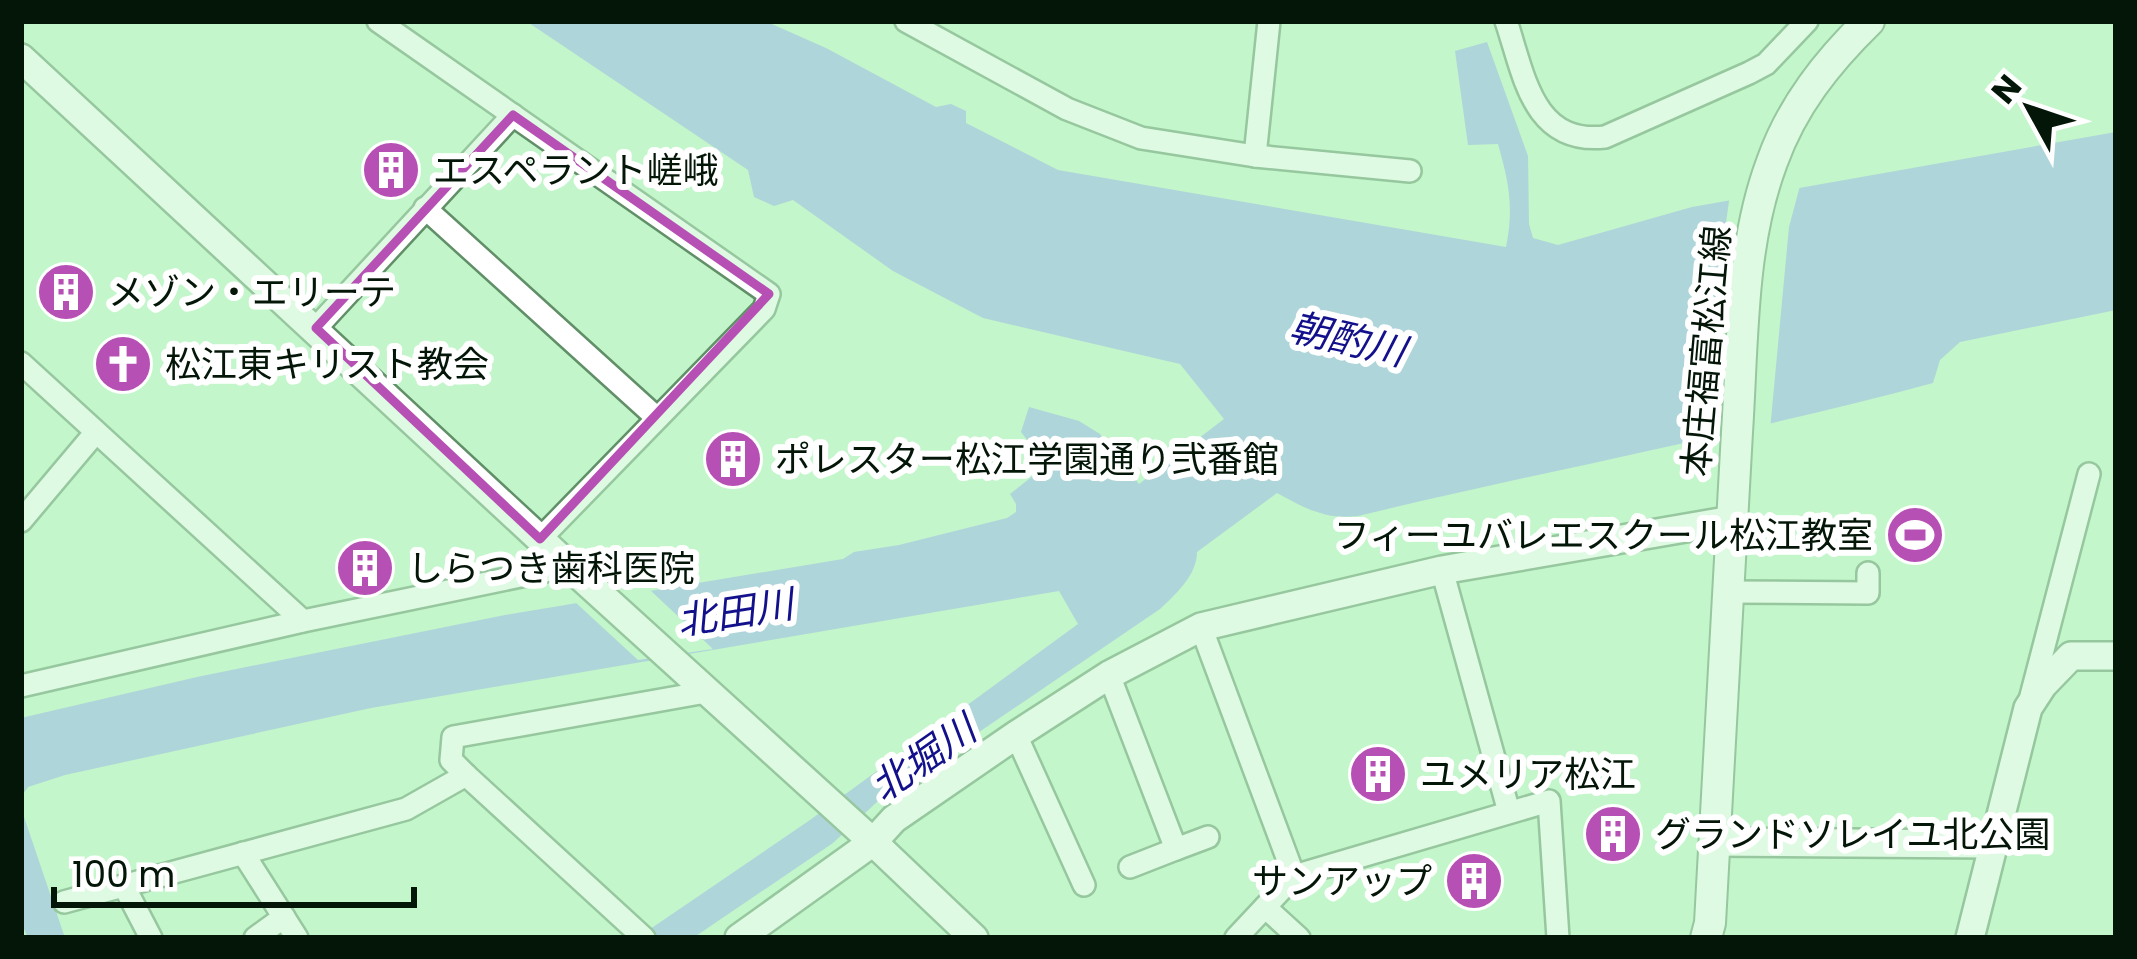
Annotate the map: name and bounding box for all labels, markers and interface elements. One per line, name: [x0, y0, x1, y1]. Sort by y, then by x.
north arrow: [1969, 48, 2089, 168]
text: N: [1980, 64, 2032, 114]
building icon: エスペラント嵯峨: [360, 139, 422, 201]
place label: エスペラント嵯峨: [433, 145, 718, 196]
street label: 本庄福富松江線: [1670, 223, 1743, 479]
building icon: メゾン・エリーテ: [35, 261, 97, 323]
place label: メゾン・エリーテ: [108, 267, 396, 318]
water label: 朝酌川: [1285, 300, 1415, 380]
church icon: 松江東キリスト教会: [92, 333, 154, 395]
place label: 松江東キリスト教会: [165, 339, 489, 390]
building icon: ポレスター松江学園通り弐番館: [702, 428, 764, 490]
place label: ポレスター松江学園通り弐番館: [775, 434, 1279, 485]
sports icon: フィーユバレエスクール松江教室: [1884, 504, 1946, 566]
place label: フィーユバレエスクール松江教室: [1334, 510, 1873, 561]
building icon: しらつき歯科医院: [334, 537, 396, 599]
place label: しらつき歯科医院: [407, 543, 695, 594]
water label: 北田川: [673, 576, 801, 649]
water label: 北堀川: [860, 700, 990, 814]
building icon: ユメリア松江: [1347, 743, 1409, 805]
place label: ユメリア松江: [1420, 749, 1636, 800]
building icon: グランドソレイユ北公園: [1582, 803, 1644, 865]
place label: グランドソレイユ北公園: [1655, 809, 2050, 860]
scale bar: [54, 833, 414, 907]
text: 100 m: [72, 849, 175, 900]
building icon: サンアップ: [1443, 850, 1505, 912]
place label: サンアップ: [1252, 856, 1432, 907]

